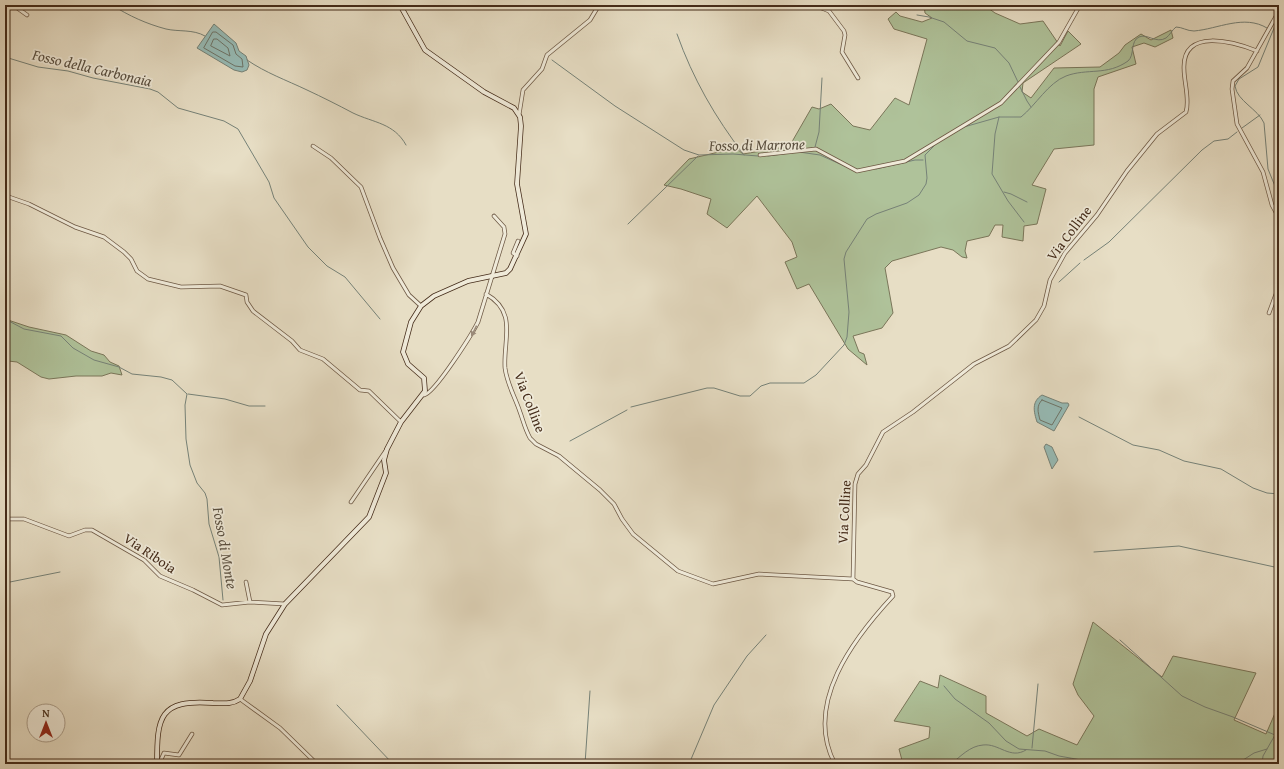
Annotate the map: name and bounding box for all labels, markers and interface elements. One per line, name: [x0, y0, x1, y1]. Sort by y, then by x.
water label: Fosso della Carbonaia: [29, 43, 154, 91]
water label: Fosso di Marrone: [708, 133, 805, 156]
street label: Via Colline: [1042, 201, 1096, 264]
one-way arrow: [470, 325, 477, 336]
street label: Via Colline: [509, 369, 551, 436]
street label: Via Colline: [832, 479, 856, 544]
water label: Fosso di Monte: [208, 504, 243, 591]
street label: Via Riboia: [120, 528, 181, 578]
north arrow: [26, 703, 66, 743]
text: N: [42, 705, 50, 721]

